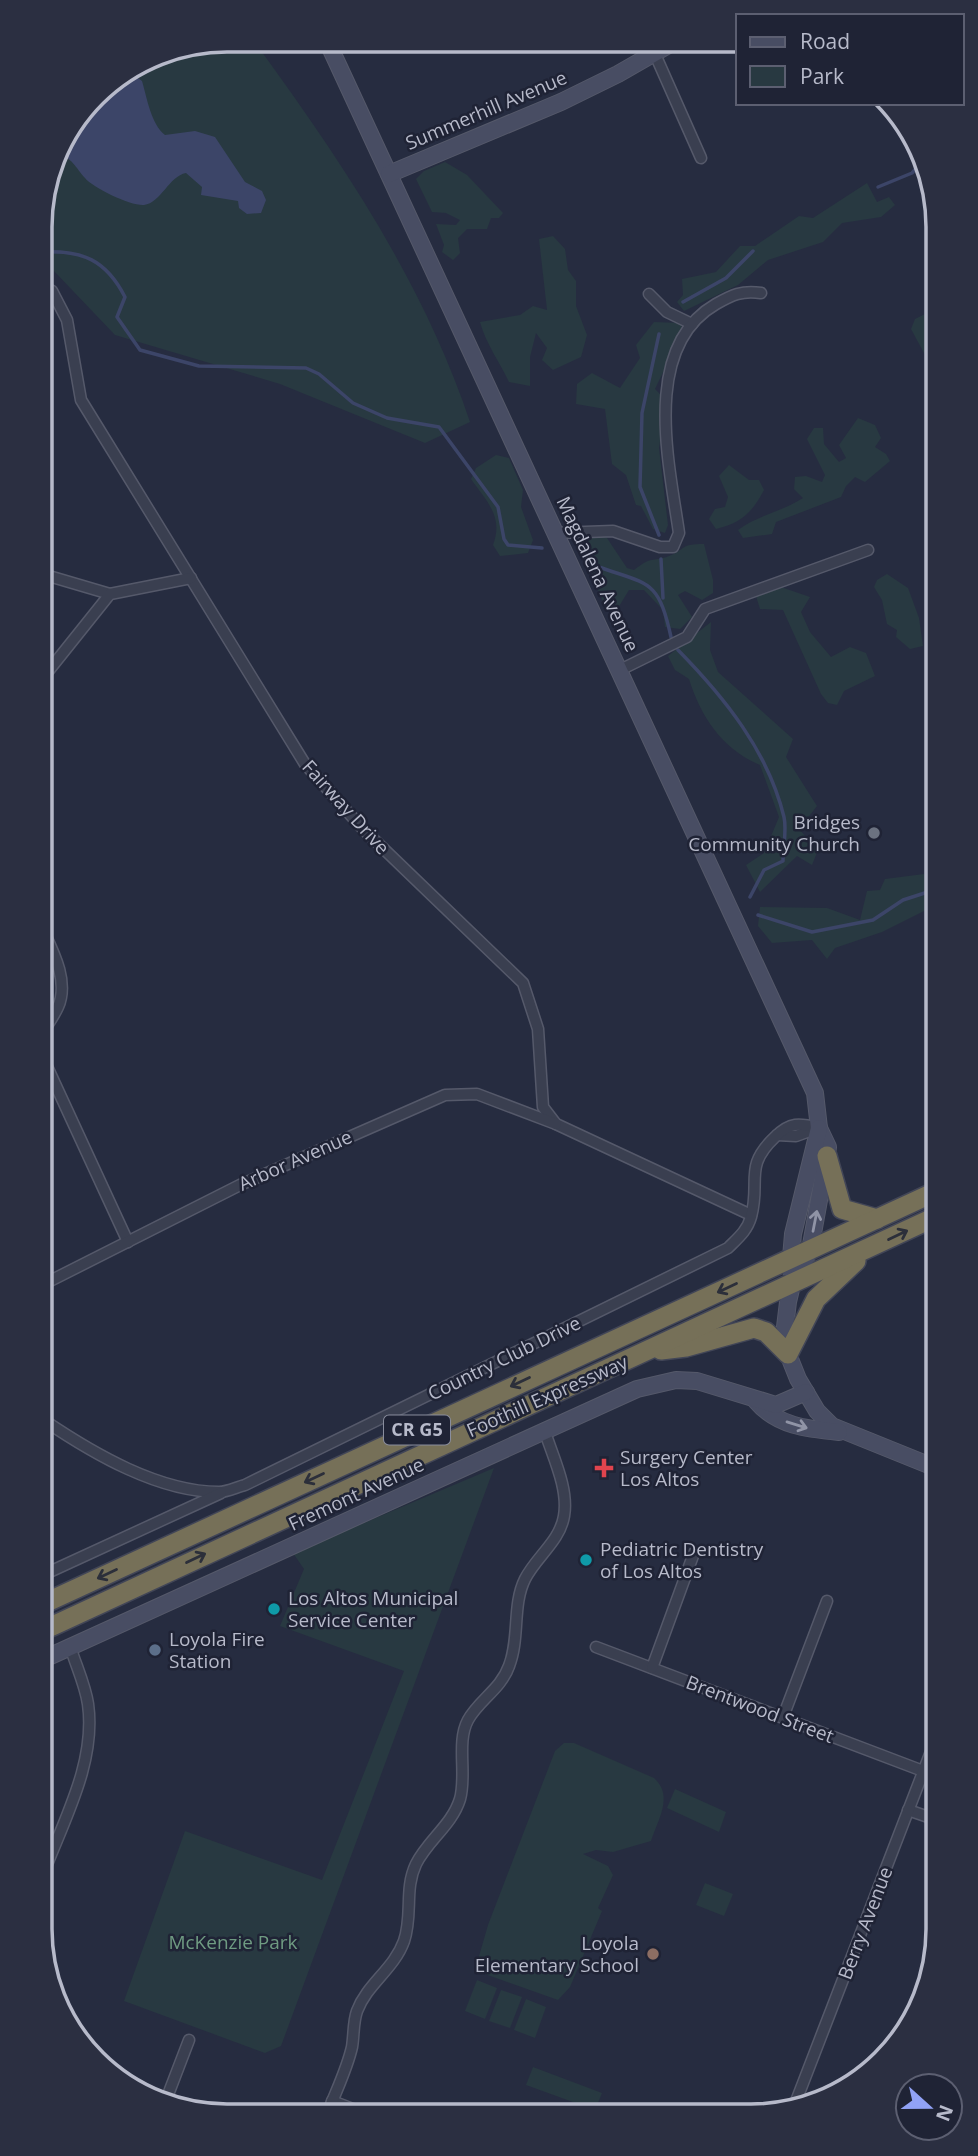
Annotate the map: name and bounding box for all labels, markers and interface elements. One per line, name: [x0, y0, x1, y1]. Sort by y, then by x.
legend: [736, 14, 964, 105]
text: Road: [800, 27, 850, 55]
text: Park: [800, 62, 844, 90]
street label: Summerhill Avenue: [401, 64, 571, 156]
street label: Magdalena Avenue: [551, 492, 645, 656]
street label: Fairway Drive: [296, 754, 396, 860]
place label: Bridges Community Church: [688, 809, 860, 857]
marker: Bridges Community Church: [866, 825, 882, 841]
street label: Arbor Avenue: [234, 1123, 356, 1197]
one-way arrow: [808, 1210, 822, 1233]
one-way arrow: [887, 1227, 908, 1241]
one-way arrow: [717, 1282, 738, 1295]
street label: Country Club Drive: [423, 1310, 585, 1406]
street label: Foothill Expressway: [462, 1349, 632, 1443]
one-way arrow: [510, 1376, 531, 1390]
road number: CR G5: [384, 1415, 450, 1444]
one-way arrow: [786, 1420, 808, 1433]
place label: Surgery Center Los Altos: [620, 1444, 753, 1492]
street label: Fremont Avenue: [284, 1451, 428, 1537]
marker: Surgery Center Los Altos: [594, 1458, 614, 1478]
one-way arrow: [304, 1472, 325, 1485]
place label: Pediatric Dentistry of Los Altos: [600, 1536, 764, 1584]
one-way arrow: [185, 1551, 206, 1564]
marker: Pediatric Dentistry of Los Altos: [578, 1552, 594, 1568]
one-way arrow: [97, 1568, 119, 1581]
place label: Los Altos Municipal Service Center: [288, 1585, 458, 1633]
marker: Los Altos Municipal Service Center: [266, 1601, 282, 1617]
place label: Loyola Fire Station: [169, 1626, 265, 1674]
marker: Loyola Fire Station: [147, 1642, 163, 1658]
street label: Brentwood Street: [682, 1669, 838, 1749]
street label: Berry Avenue: [832, 1863, 898, 1983]
park label: McKenzie Park: [168, 1929, 298, 1955]
place label: Loyola Elementary School: [475, 1930, 639, 1978]
marker: Loyola Elementary School: [645, 1946, 661, 1962]
north arrow: [894, 2072, 964, 2142]
text: N: [930, 2101, 960, 2125]

